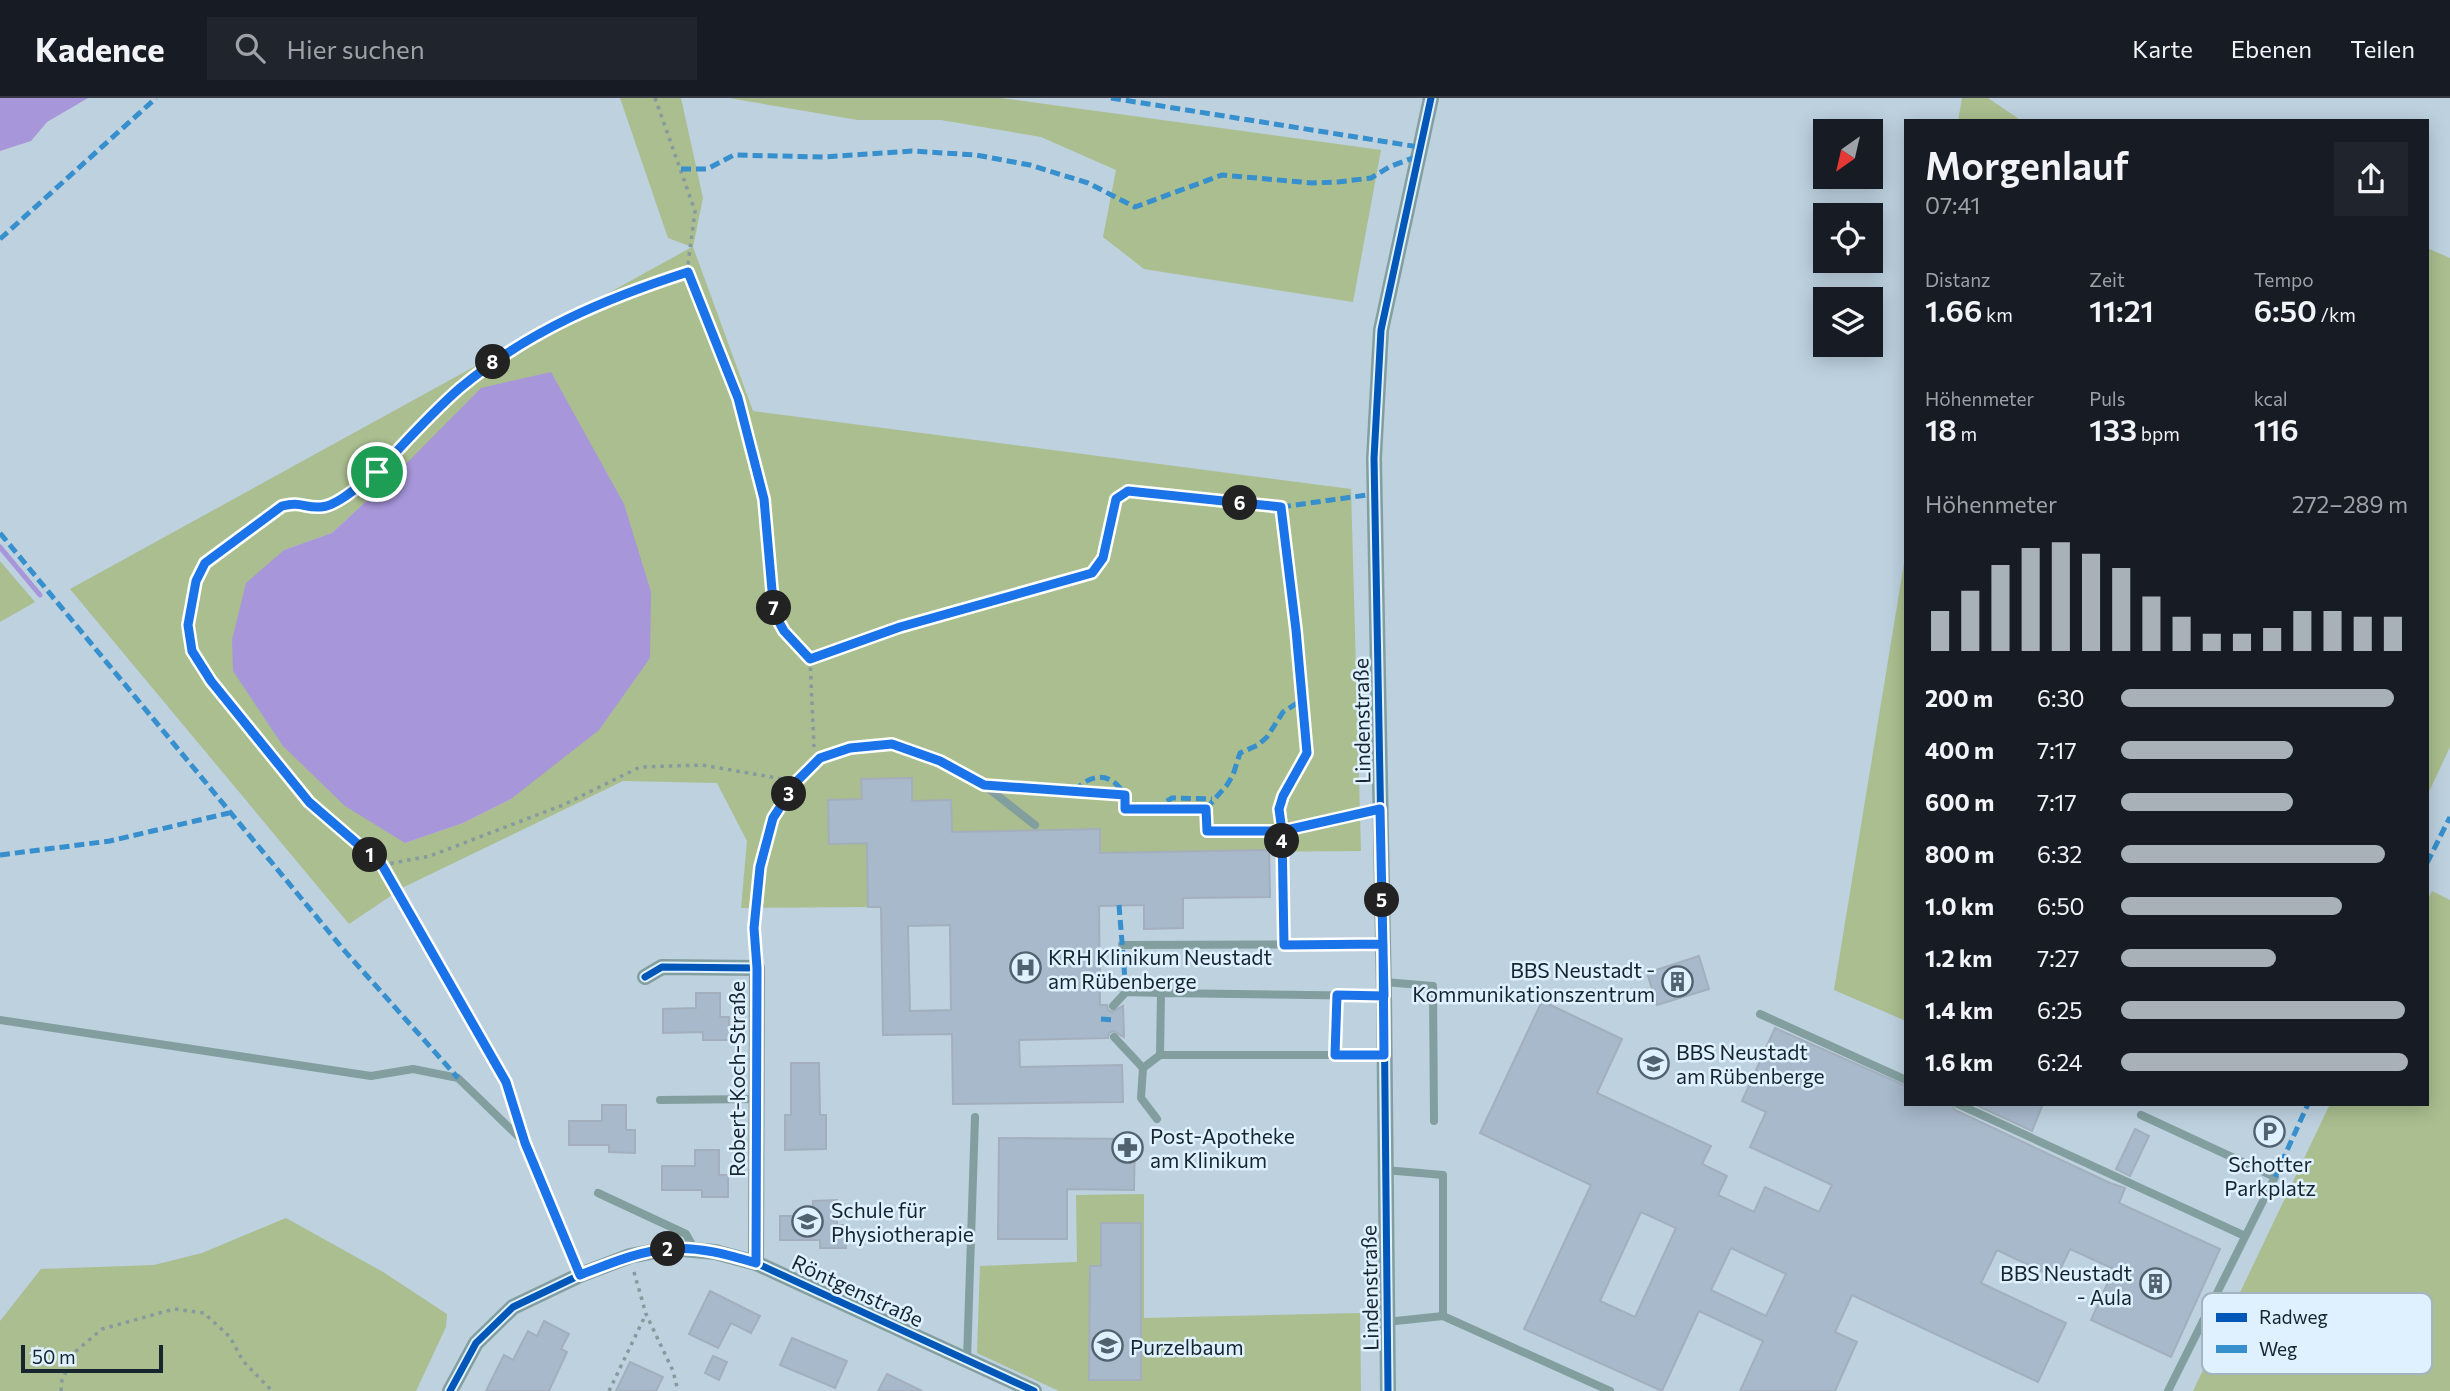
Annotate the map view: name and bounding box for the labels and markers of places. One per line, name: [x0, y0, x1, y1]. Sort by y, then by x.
pin: 8: [476, 344, 510, 380]
pin: [347, 442, 407, 502]
pin: 6: [1222, 486, 1258, 520]
pin: 7: [756, 590, 792, 626]
pin: 3: [772, 776, 806, 812]
pin: 4: [1264, 824, 1300, 858]
pin: 1: [352, 838, 388, 872]
pin: 5: [1364, 882, 1400, 918]
place label: KRH Klinikum Neustadt am Rübenberge: [1048, 944, 1272, 993]
hospital icon: KRH Klinikum Neustadt am Rübenberge: [1008, 951, 1042, 985]
place label: BBS Neustadt - Kommunikationszentrum: [1412, 957, 1655, 1006]
building icon: BBS Neustadt - Kommunikationszentrum: [1661, 964, 1695, 998]
place label: BBS Neustadt am Rübenberge: [1676, 1039, 1825, 1088]
school or university icon: BBS Neustadt am Rübenberge: [1636, 1046, 1670, 1080]
parking icon: Schotter Parkplatz: [2253, 1114, 2287, 1148]
place label: Post-Apotheke am Klinikum: [1150, 1123, 1295, 1172]
pharmacy icon: Post-Apotheke am Klinikum: [1110, 1130, 1144, 1164]
place label: Schotter Parkplatz: [2224, 1151, 2316, 1200]
place label: Schule für Physiotherapie: [831, 1197, 974, 1246]
school or university icon: Schule für Physiotherapie: [791, 1204, 825, 1238]
pin: 2: [650, 1232, 686, 1266]
place label: BBS Neustadt - Aula: [2000, 1260, 2132, 1309]
building icon: BBS Neustadt - Aula: [2138, 1267, 2172, 1301]
school or university icon: Purzelbaum: [1090, 1329, 1124, 1363]
place label: Purzelbaum: [1130, 1334, 1244, 1359]

